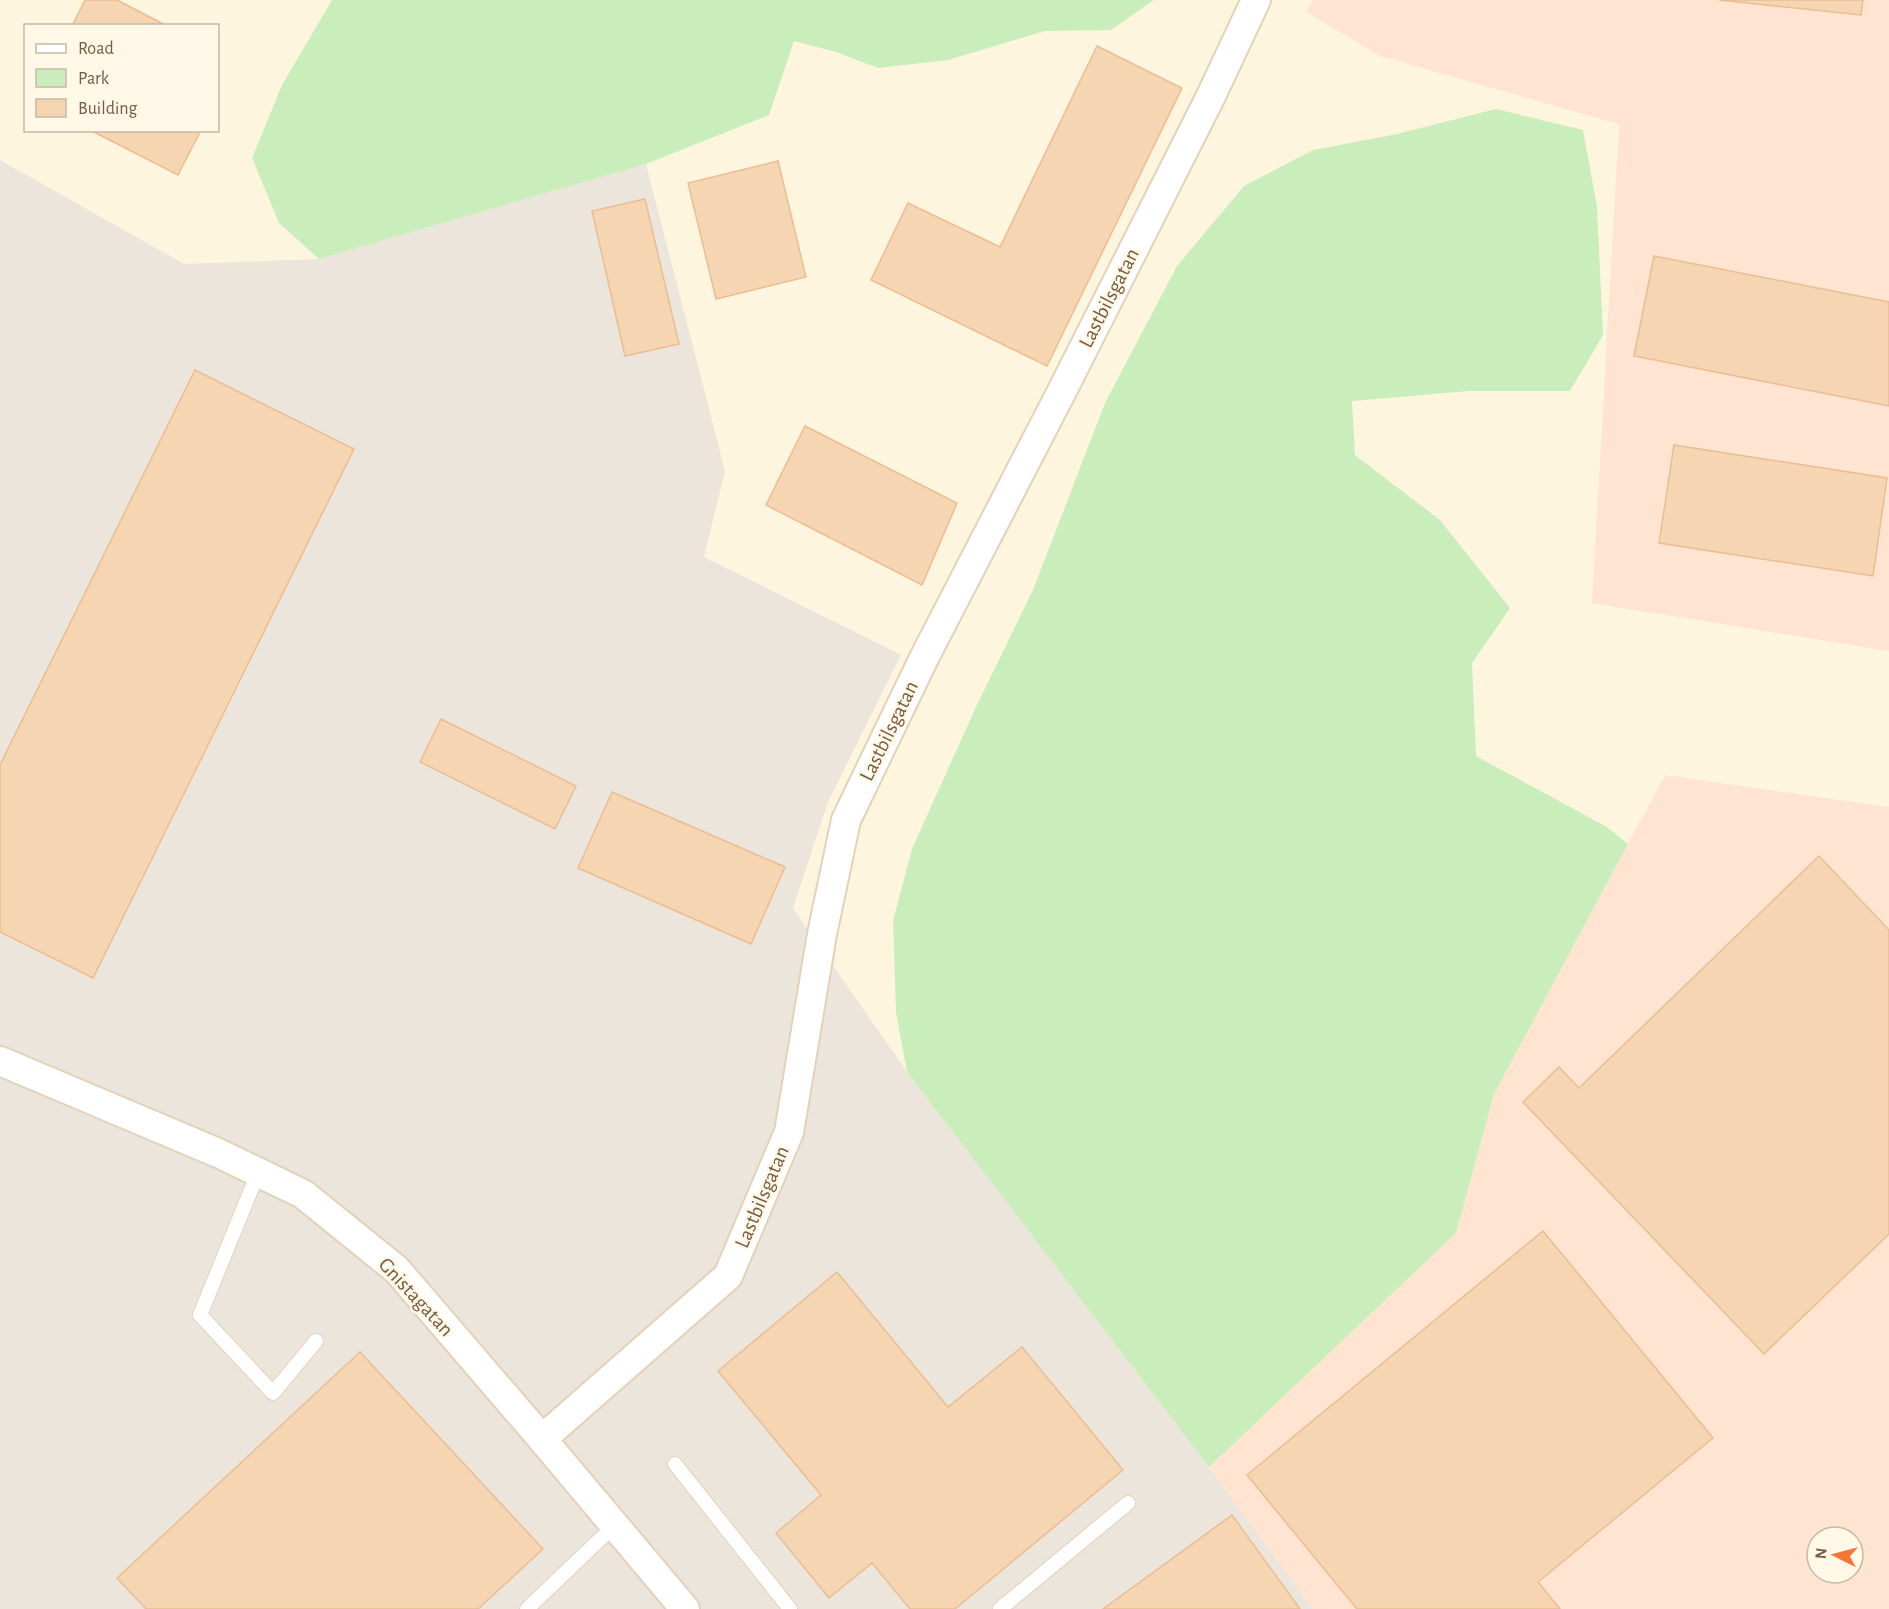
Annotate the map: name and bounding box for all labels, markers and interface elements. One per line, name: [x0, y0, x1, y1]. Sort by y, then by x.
legend: [24, 24, 219, 132]
text: Road: [78, 40, 114, 58]
text: Park: [78, 70, 110, 88]
text: Building: [78, 100, 138, 118]
street label: Lastbilsgatan: [1075, 245, 1143, 351]
street label: Lastbilsgatan: [856, 678, 922, 784]
street label: Lastbilsgatan: [731, 1143, 793, 1251]
street label: Gnistagatan: [375, 1254, 457, 1340]
north arrow: [1805, 1525, 1865, 1585]
text: N: [1813, 1547, 1830, 1560]

